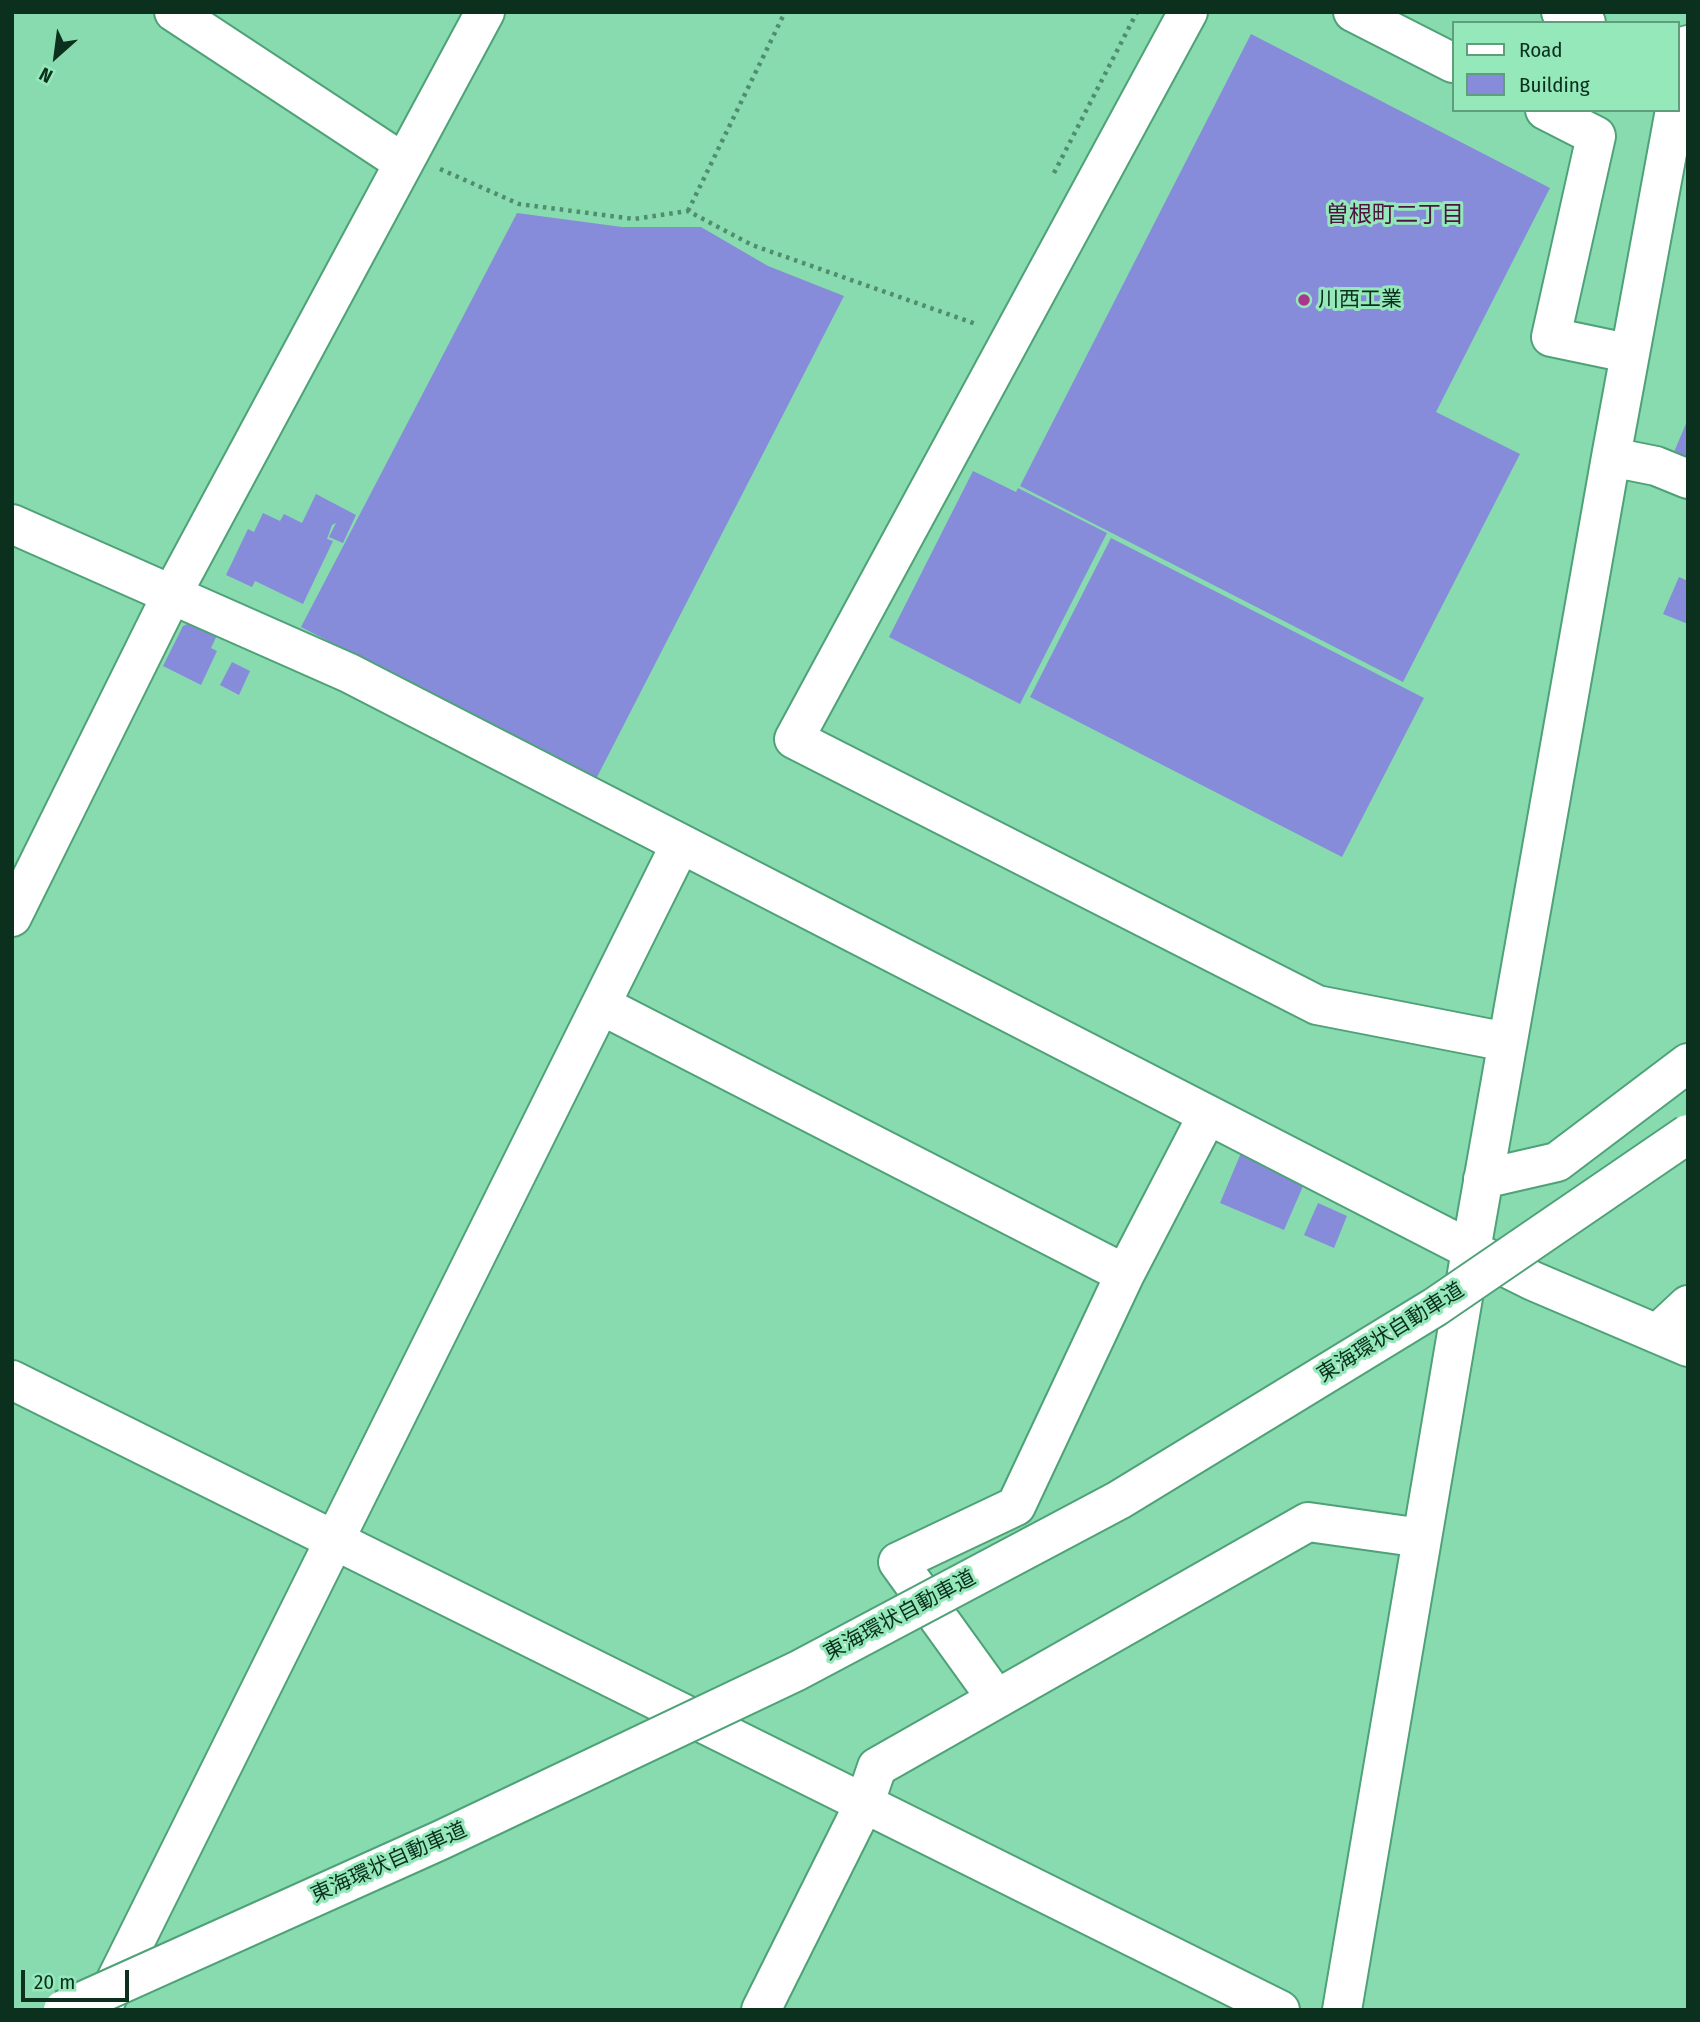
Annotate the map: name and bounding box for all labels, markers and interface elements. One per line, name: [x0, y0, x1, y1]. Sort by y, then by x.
north arrow: [21, 21, 91, 91]
legend: [1452, 21, 1679, 112]
text: Road: [1519, 37, 1563, 63]
text: N: [35, 62, 56, 88]
text: Building: [1519, 72, 1590, 98]
district label: 曽根町二丁目: [1326, 202, 1464, 230]
place label: 川西工業: [1318, 287, 1402, 313]
marker: 川西工業: [1296, 292, 1312, 308]
street label: 東海環状自動車道: [1313, 1278, 1469, 1388]
street label: 東海環状自動車道: [820, 1565, 980, 1667]
street label: 東海環状自動車道: [307, 1817, 471, 1909]
scale bar: [24, 1955, 133, 1999]
text: 20 m: [34, 1969, 75, 1995]

